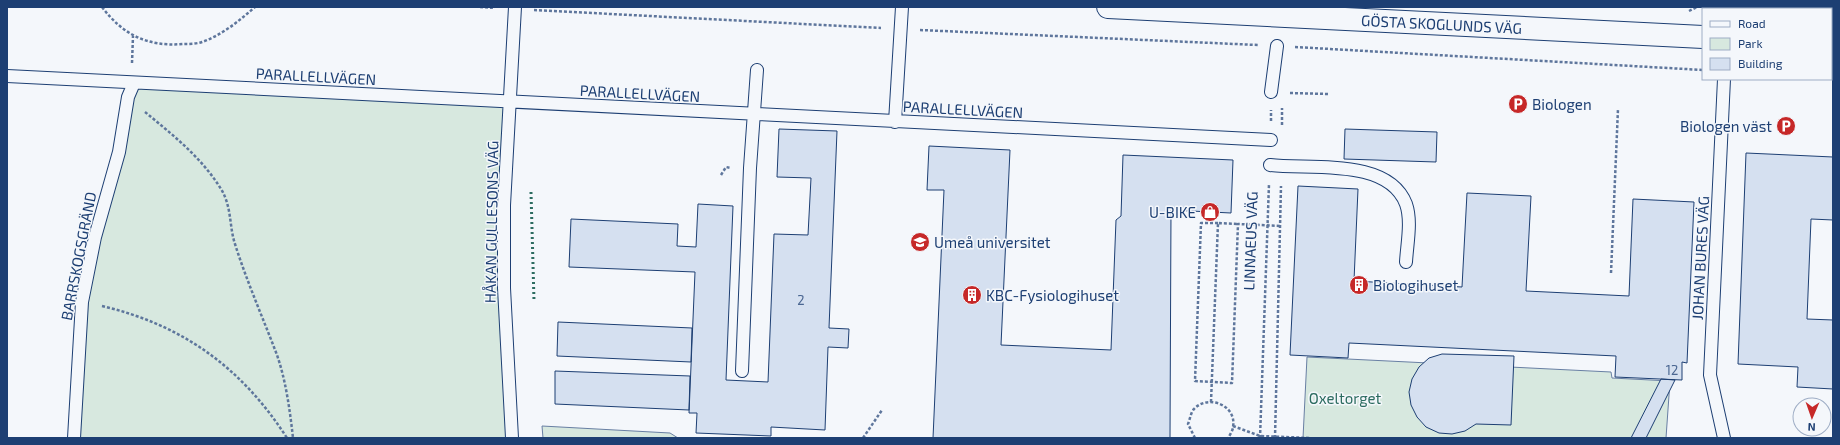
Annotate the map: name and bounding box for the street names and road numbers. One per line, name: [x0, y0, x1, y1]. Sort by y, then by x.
street label: GÖSTA SKOGLUNDS VÄG: [1361, 11, 1523, 37]
street label: PARALLELLVÄGEN: [255, 64, 377, 88]
street label: PARALLELLVÄGEN: [579, 81, 701, 105]
street label: PARALLELLVÄGEN: [902, 97, 1024, 121]
street label: HÅKAN GULLESONS VÄG: [481, 141, 501, 303]
street label: BARRSKOGSGRÄND: [57, 190, 99, 322]
street label: LINNAEUS VÄG: [1239, 191, 1261, 291]
street label: JOHAN BURES VÄG: [1688, 196, 1712, 320]

